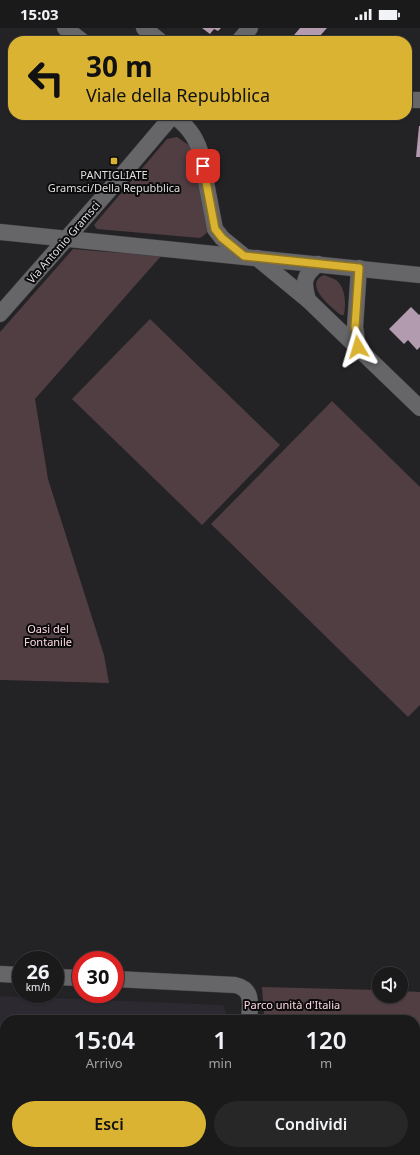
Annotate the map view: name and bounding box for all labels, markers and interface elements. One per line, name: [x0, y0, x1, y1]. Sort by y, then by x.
text: 15:03: [20, 4, 59, 24]
text: 30 m: [86, 47, 153, 85]
icon: left: [20, 52, 72, 104]
text: Viale della Repubblica: [86, 83, 270, 107]
pin: [186, 149, 220, 183]
icon: arrive: [192, 155, 214, 177]
marker: PANTIGLIATE Gramsci/Della Repubblica: [109, 156, 119, 166]
place label: PANTIGLIATE Gramsci/Della Repubblica: [48, 167, 180, 195]
street label: Via Antonio Gramsci: [23, 198, 103, 286]
position arrow: [337, 326, 379, 368]
park label: Oasi del Fontanile: [24, 621, 72, 649]
speed limit sign: 30: [72, 951, 124, 1003]
text: 26: [27, 958, 49, 985]
map controls: [372, 967, 408, 1003]
button: sound: [372, 967, 408, 1003]
text: km/h: [26, 980, 50, 994]
park label: Parco unità d'Italia: [244, 997, 340, 1012]
text: 15:04: [73, 1023, 135, 1056]
text: 1: [213, 1023, 227, 1056]
text: 120: [305, 1023, 347, 1056]
text: Arrivo: [86, 1054, 123, 1072]
text: min: [208, 1054, 232, 1072]
text: m: [320, 1054, 332, 1072]
button: Esci: [12, 1101, 206, 1147]
button: Condividi: [214, 1101, 408, 1147]

